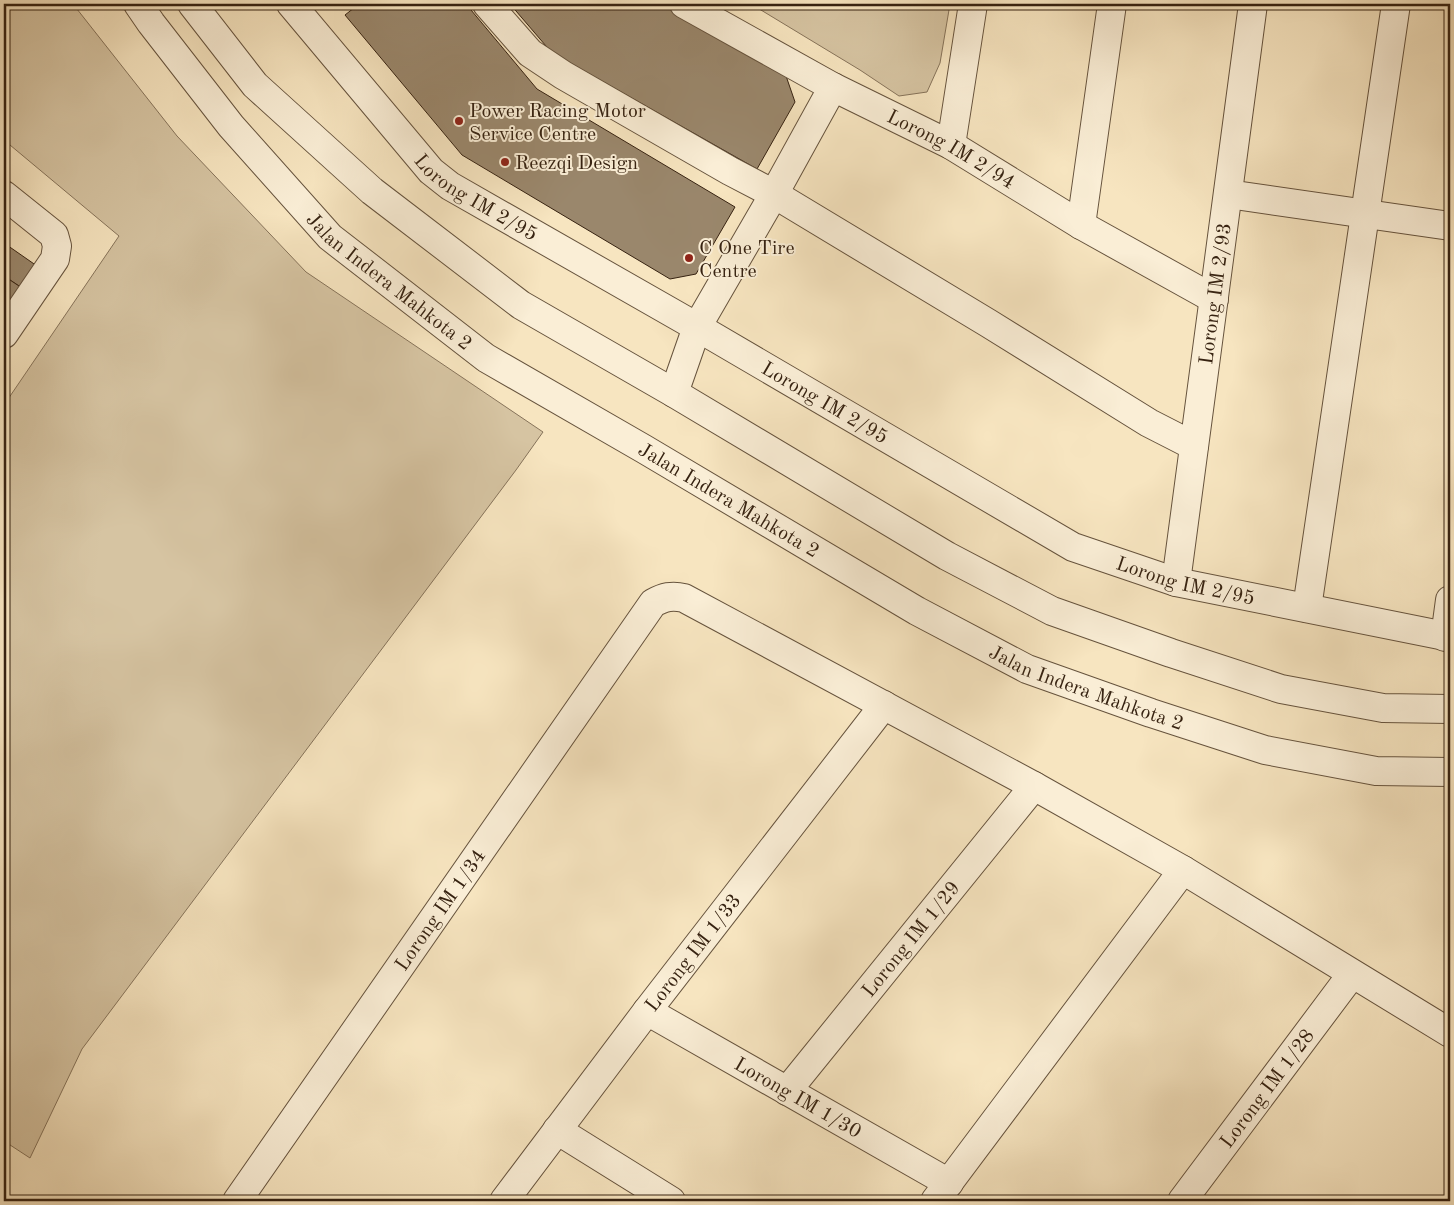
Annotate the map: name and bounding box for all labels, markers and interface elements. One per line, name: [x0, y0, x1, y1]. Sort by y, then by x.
place label: Power Racing Motor Service Centre: [469, 102, 646, 145]
street label: Lorong IM 2/94: [883, 107, 1018, 194]
marker: Power Racing Motor Service Centre: [453, 115, 465, 127]
street label: Lorong IM 2/95: [409, 151, 540, 246]
place label: Reezqi Design: [515, 154, 638, 174]
marker: Reezqi Design: [499, 156, 511, 168]
street label: Jalan Indera Mahkota 2: [301, 210, 475, 355]
street label: Lorong IM 2/93: [1197, 222, 1236, 366]
place label: C One Tire Centre: [699, 239, 795, 282]
marker: C One Tire Centre: [683, 252, 695, 264]
street label: Lorong IM 2/95: [757, 359, 891, 448]
street label: Jalan Indera Mahkota 2: [634, 440, 822, 563]
street label: Lorong IM 2/95: [1113, 554, 1256, 610]
street label: Jalan Indera Mahkota 2: [985, 643, 1186, 735]
street label: Lorong IM 1/34: [392, 846, 490, 975]
street label: Lorong IM 1/29: [859, 878, 965, 1002]
street label: Lorong IM 1/33: [642, 891, 746, 1016]
street label: Lorong IM 1/28: [1217, 1026, 1319, 1152]
street label: Lorong IM 1/30: [730, 1055, 864, 1143]

